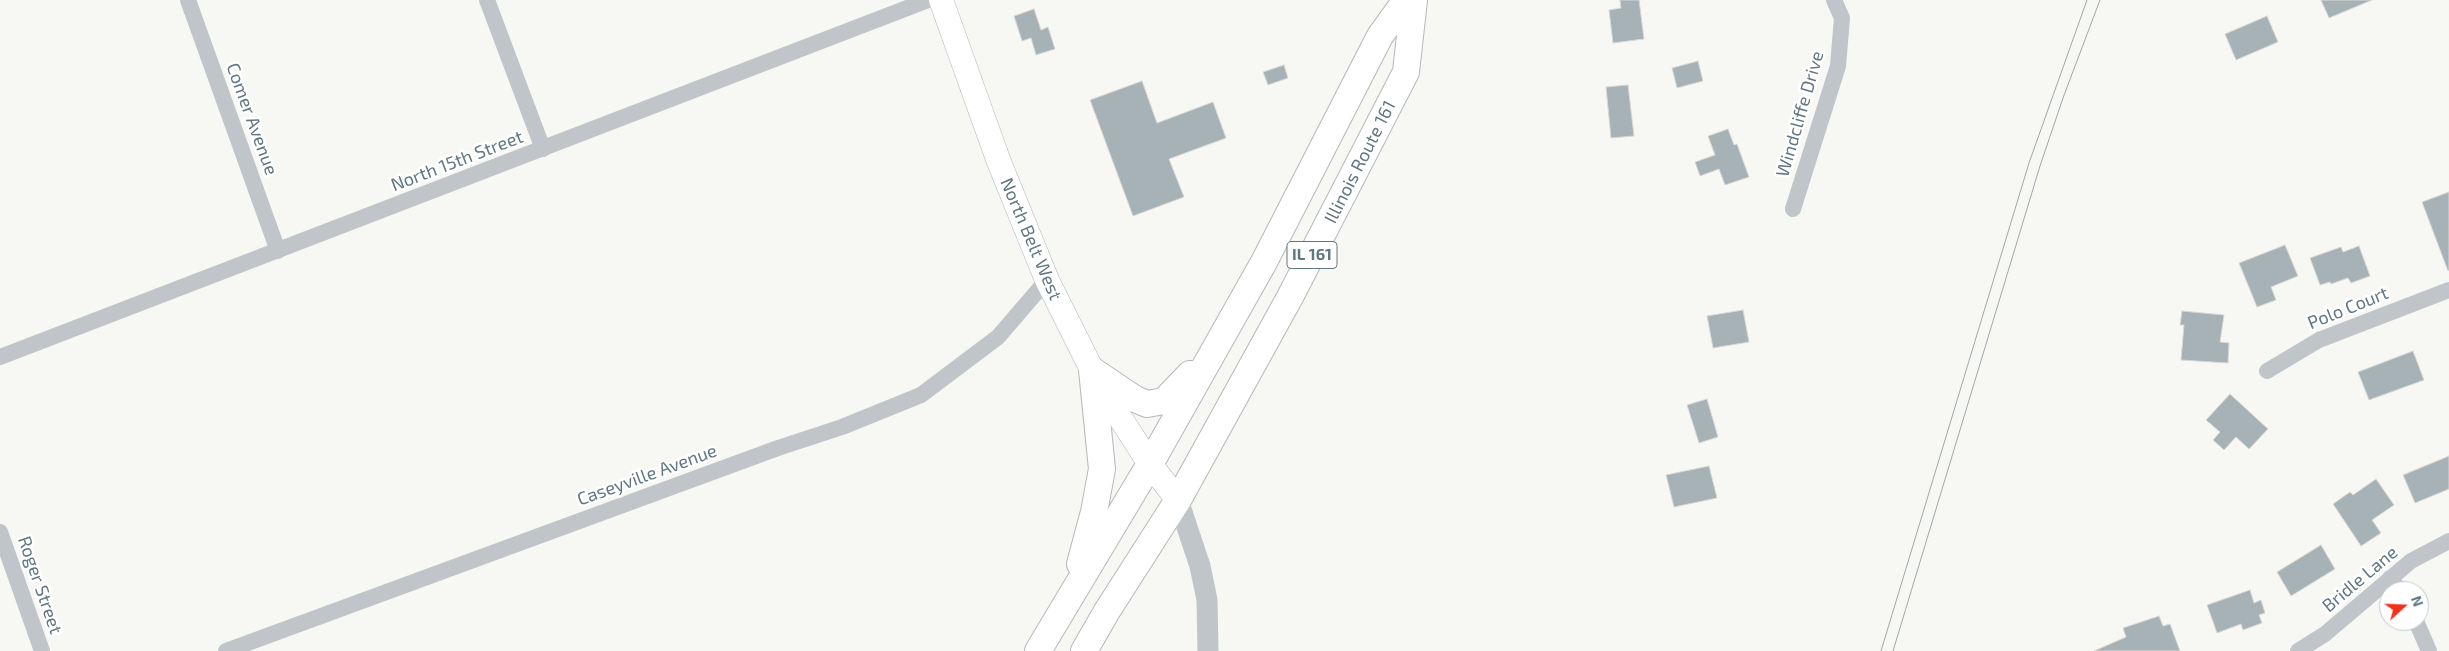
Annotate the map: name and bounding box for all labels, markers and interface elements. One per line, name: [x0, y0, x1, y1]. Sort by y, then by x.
street label: Windcliffe Drive: [1772, 49, 1828, 179]
street label: Comer Avenue: [222, 60, 282, 178]
street label: Illinois Route 161: [1320, 97, 1400, 227]
street label: North 15th Street: [388, 126, 526, 196]
street label: North Belt West: [996, 175, 1066, 303]
road number: IL 161: [1287, 242, 1337, 268]
street label: Polo Court: [2304, 282, 2392, 334]
street label: Caseyville Avenue: [574, 440, 720, 510]
street label: Roger Street: [13, 533, 67, 637]
street label: Bridle Lane: [2318, 541, 2402, 617]
north arrow: [2379, 581, 2429, 631]
text: N: [2408, 593, 2427, 609]

